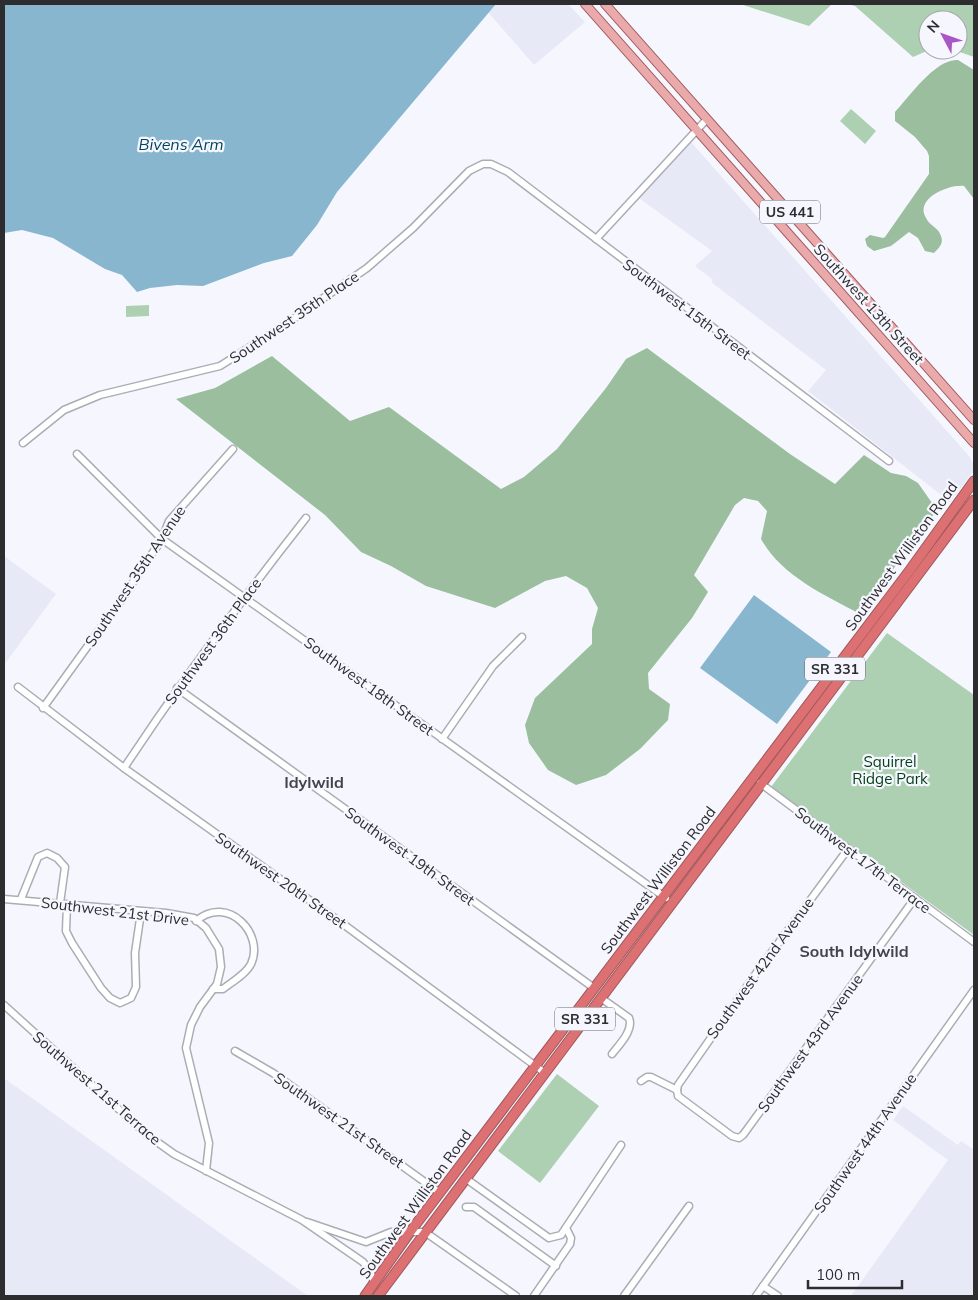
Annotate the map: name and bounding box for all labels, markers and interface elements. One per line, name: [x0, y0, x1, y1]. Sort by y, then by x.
north arrow: [918, 10, 968, 60]
text: N: [923, 17, 943, 36]
water label: Bivens Arm: [139, 134, 223, 154]
road number: US 441: [760, 200, 820, 223]
street label: Southwest 13th Street: [810, 240, 928, 368]
street label: Southwest 15th Street: [619, 255, 755, 363]
street label: Southwest 35th Place: [226, 267, 362, 367]
street label: Southwest Williston Road: [841, 478, 961, 634]
street label: Southwest 35th Avenue: [81, 502, 189, 650]
street label: Southwest 36th Place: [161, 574, 265, 708]
street label: Southwest 18th Street: [300, 633, 438, 739]
road number: SR 331: [805, 658, 865, 681]
park label: Squirrel Ridge Park: [852, 752, 928, 788]
district label: Idylwild: [284, 772, 344, 792]
street label: Southwest 19th Street: [341, 803, 479, 909]
street label: Southwest Williston Road: [596, 803, 720, 957]
street label: Southwest 17th Terrace: [791, 803, 935, 917]
street label: Southwest 20th Street: [212, 828, 350, 932]
street label: Southwest 21st Drive: [40, 892, 190, 930]
street label: Southwest 42nd Avenue: [702, 894, 818, 1042]
district label: South Idylwild: [799, 941, 909, 961]
street label: Southwest 43rd Avenue: [753, 970, 867, 1116]
road number: SR 331: [555, 1008, 615, 1030]
street label: Southwest 21st Terrace: [29, 1027, 165, 1149]
street label: Southwest 21st Street: [270, 1068, 408, 1172]
street label: Southwest 44th Avenue: [810, 1069, 920, 1217]
street label: Southwest Williston Road: [355, 1126, 475, 1282]
scale bar: [808, 1258, 902, 1290]
text: 100 m: [816, 1265, 860, 1284]

